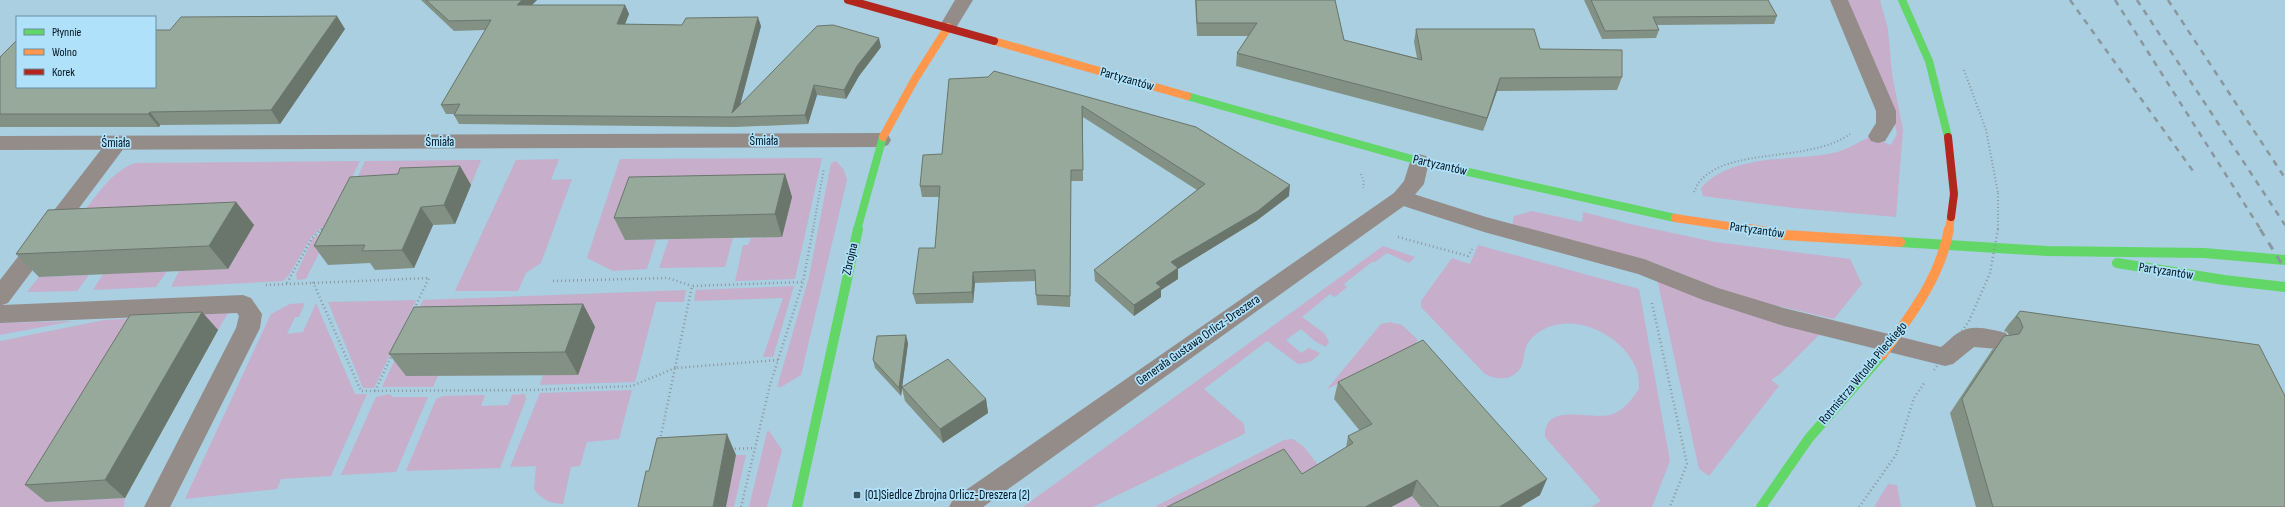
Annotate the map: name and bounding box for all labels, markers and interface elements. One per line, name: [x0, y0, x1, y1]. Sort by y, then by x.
legend: [16, 16, 156, 88]
text: Płynnie: [52, 25, 82, 40]
text: Wolno: [52, 45, 77, 60]
street label: Partyzantów: [1098, 64, 1156, 94]
text: Korek: [52, 65, 75, 80]
street label: Śmiała: [750, 133, 778, 149]
street label: Śmiała: [426, 134, 454, 150]
street label: Śmiała: [102, 135, 130, 151]
street label: Partyzantów: [1411, 151, 1469, 179]
street label: Partyzantów: [1729, 218, 1786, 242]
street label: Zbrojna: [839, 241, 861, 277]
street label: Partyzantów: [2138, 259, 2195, 283]
street label: Generała Gustawa Orlicz-Dreszera: [1133, 291, 1263, 389]
street label: Rotmistrza Witolda Pileckiego: [1815, 318, 1911, 428]
place label: (01)Siedlce Zbrojna Orlicz-Dreszera (2): [865, 487, 1030, 503]
marker: (01)Siedlce Zbrojna Orlicz-Dreszera (2): [852, 490, 862, 500]

